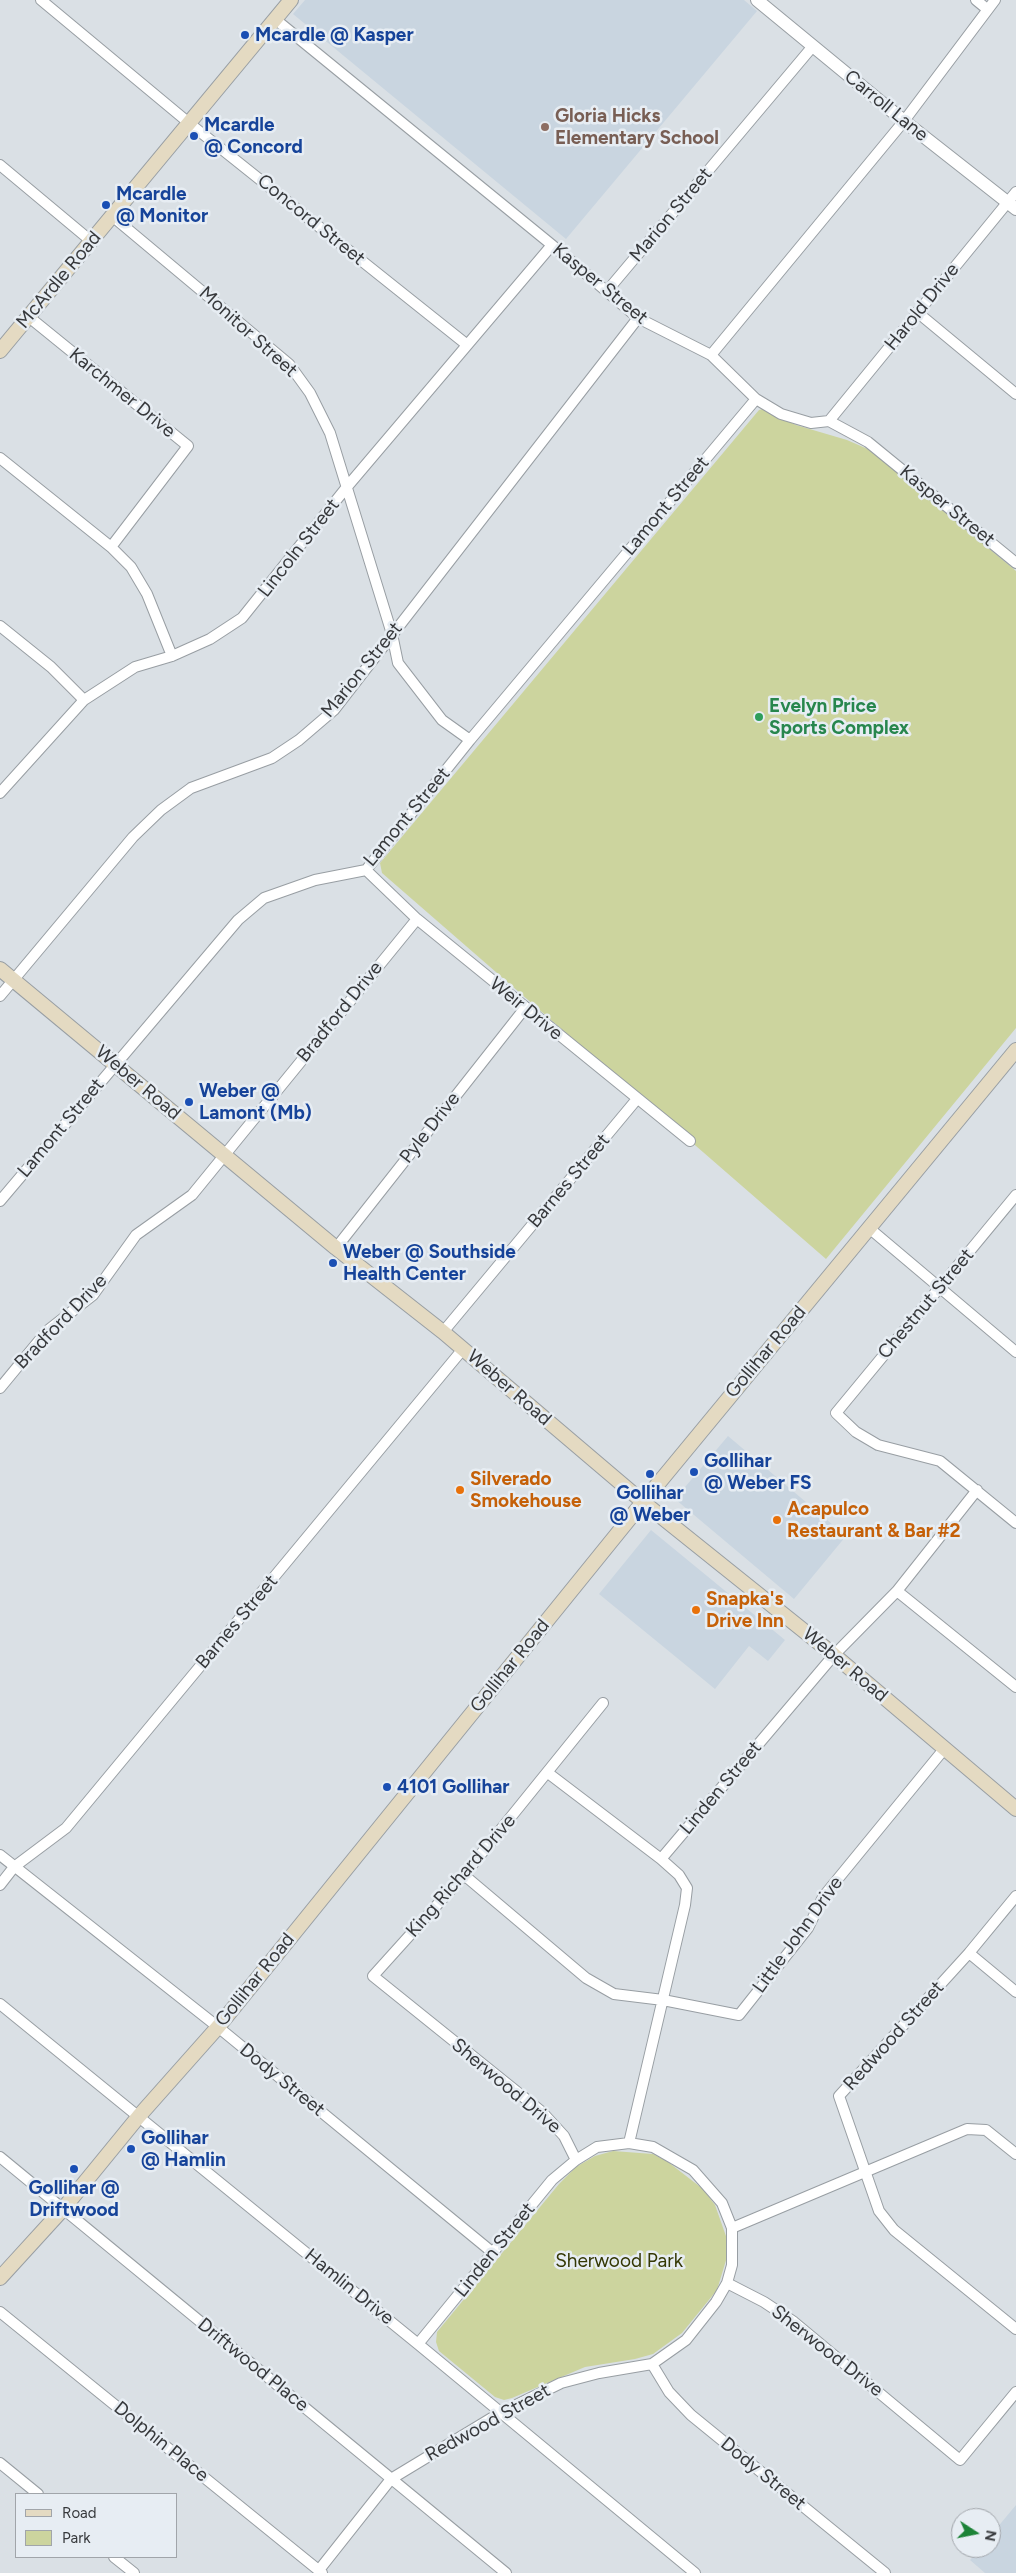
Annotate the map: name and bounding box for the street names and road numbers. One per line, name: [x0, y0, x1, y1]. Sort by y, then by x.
street label: Carroll Lane: [840, 65, 932, 147]
street label: Marion Street: [625, 163, 717, 267]
street label: Concord Street: [253, 170, 369, 270]
street label: McArdle Road: [12, 227, 106, 333]
street label: Kasper Street: [548, 239, 652, 329]
street label: Harold Drive: [880, 259, 964, 355]
street label: Monitor Street: [194, 282, 302, 382]
street label: Karchmer Drive: [64, 343, 180, 443]
street label: Lamont Street: [618, 452, 714, 560]
street label: Kasper Street: [895, 461, 999, 551]
street label: Lincoln Street: [253, 494, 345, 602]
street label: Marion Street: [317, 618, 407, 722]
street label: Lamont Street: [359, 763, 455, 871]
street label: Bradford Drive: [292, 957, 388, 1067]
street label: Weir Drive: [485, 973, 567, 1045]
street label: Weber Road: [91, 1041, 185, 1125]
street label: Lamont Street: [13, 1074, 109, 1182]
street label: Pyle Drive: [395, 1088, 465, 1168]
street label: Barnes Street: [523, 1129, 615, 1233]
street label: Chestnut Street: [873, 1244, 979, 1364]
street label: Bradford Drive: [10, 1270, 112, 1374]
street label: Gollihar Road: [721, 1301, 811, 1403]
street label: Weber Road: [462, 1345, 556, 1431]
street label: Barnes Street: [191, 1570, 283, 1674]
street label: Gollihar Road: [465, 1615, 555, 1717]
street label: Weber Road: [798, 1623, 892, 1707]
street label: Linden Street: [675, 1737, 767, 1839]
street label: King Richard Drive: [401, 1810, 521, 1942]
street label: Little John Drive: [748, 1872, 848, 1998]
street label: Gollihar Road: [210, 1929, 300, 2031]
street label: Redwood Street: [839, 1977, 949, 2095]
street label: Sherwood Drive: [447, 2034, 565, 2138]
street label: Dody Street: [235, 2039, 329, 2121]
street label: Linden Street: [450, 2198, 540, 2302]
street label: Hamlin Drive: [300, 2244, 398, 2330]
street label: Sherwood Drive: [767, 2300, 887, 2402]
street label: Driftwood Place: [193, 2313, 313, 2417]
street label: Redwood Street: [422, 2379, 554, 2467]
street label: Dolphin Place: [109, 2397, 213, 2487]
street label: Dody Street: [716, 2433, 810, 2515]

